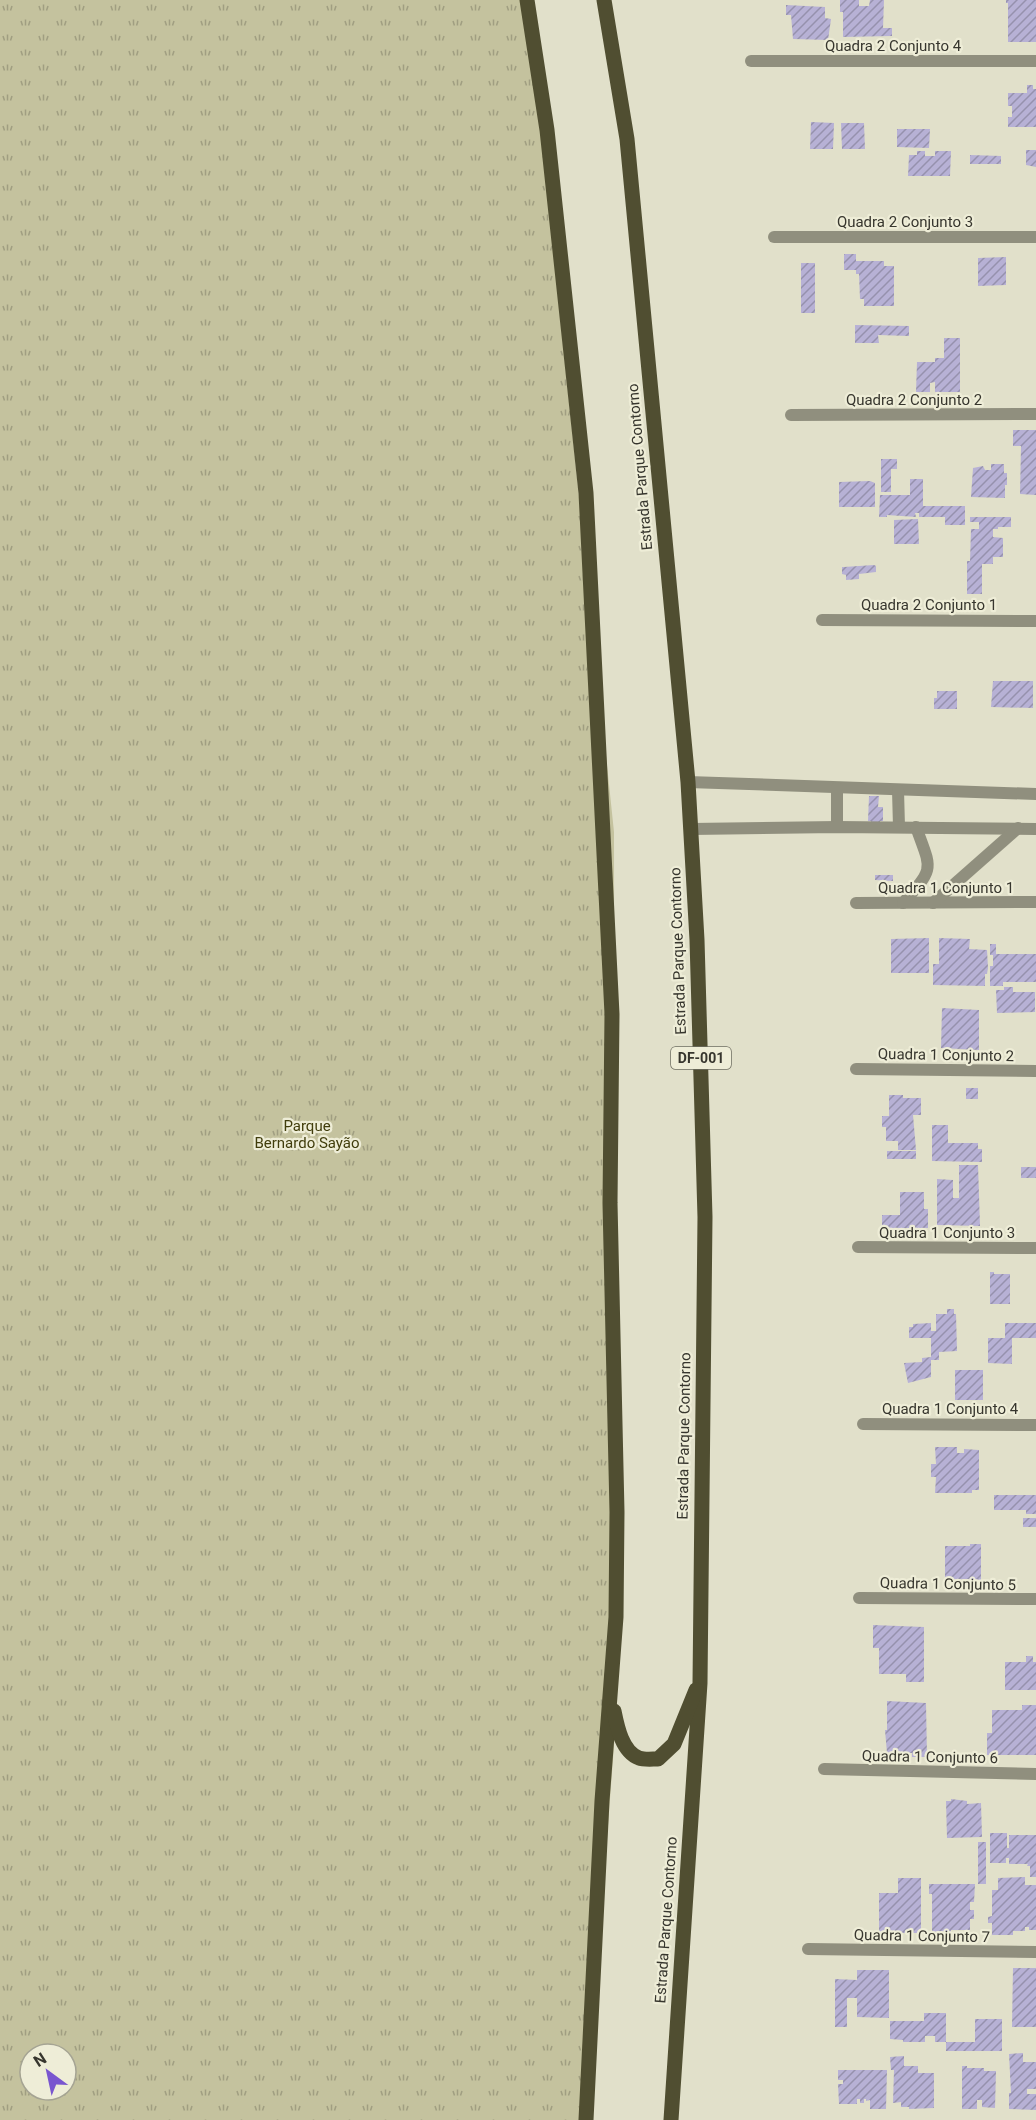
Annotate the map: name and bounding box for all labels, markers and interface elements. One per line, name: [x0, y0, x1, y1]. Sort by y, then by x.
street label: Quadra 2 Conjunto 4: [825, 37, 962, 55]
street label: Quadra 2 Conjunto 3: [837, 213, 973, 231]
street label: Estrada Parque Contorno: [624, 383, 656, 551]
street label: Quadra 2 Conjunto 2: [846, 391, 982, 409]
street label: Quadra 2 Conjunto 1: [861, 596, 997, 614]
street label: Estrada Parque Contorno: [666, 867, 690, 1035]
street label: Quadra 1 Conjunto 1: [878, 879, 1014, 897]
street label: Quadra 1 Conjunto 2: [878, 1045, 1014, 1065]
road number: DF-001: [671, 1047, 731, 1069]
park label: Parque Bernardo Sayão: [254, 1117, 360, 1152]
street label: Quadra 1 Conjunto 3: [879, 1224, 1015, 1242]
street label: Estrada Parque Contorno: [674, 1352, 694, 1520]
street label: Quadra 1 Conjunto 4: [882, 1400, 1019, 1418]
street label: Quadra 1 Conjunto 5: [880, 1574, 1016, 1594]
street label: Quadra 1 Conjunto 6: [862, 1747, 998, 1767]
street label: Estrada Parque Contorno: [651, 1836, 681, 2004]
street label: Quadra 1 Conjunto 7: [854, 1926, 990, 1946]
north arrow: [18, 2042, 78, 2102]
text: N: [30, 2049, 50, 2071]

